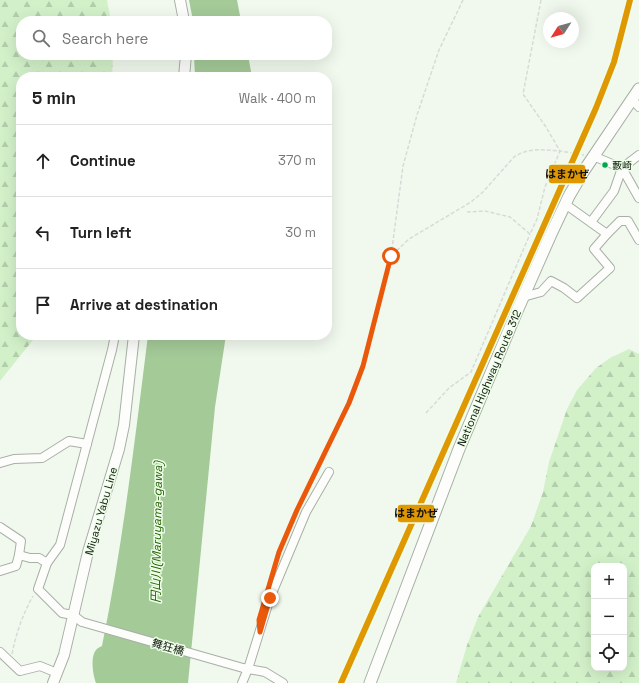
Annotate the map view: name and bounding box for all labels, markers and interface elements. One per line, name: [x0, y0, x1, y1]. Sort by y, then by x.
north arrow: [543, 12, 579, 48]
search box: [16, 16, 332, 60]
icon: search: [30, 27, 52, 49]
text: Search here: [62, 29, 148, 48]
text: 5 min: [32, 87, 76, 109]
text: Walk · 400 m: [239, 90, 316, 107]
icon: ahead: [32, 150, 54, 172]
text: Continue: [70, 151, 136, 170]
text: 370 m: [278, 152, 316, 169]
place label: 藪崎: [612, 159, 632, 172]
marker: 藪崎: [600, 160, 610, 170]
line badge: はまかぜ: [548, 164, 586, 184]
text: はまかぜ: [545, 167, 589, 181]
icon: left: [32, 222, 54, 244]
text: Turn left: [70, 223, 132, 242]
text: 30 m: [285, 224, 316, 241]
route start: [382, 247, 400, 265]
icon: arrive: [32, 294, 54, 316]
text: Arrive at destination: [70, 295, 218, 314]
street label: National Highway Route 312: [454, 307, 524, 448]
water label: 円山川(Maruyama-gawa): [148, 459, 166, 603]
street label: Miyazu Yabu Line: [82, 465, 120, 557]
line badge: はまかぜ: [397, 504, 435, 523]
text: はまかぜ: [394, 506, 438, 520]
map controls: [591, 563, 627, 671]
button: +: [591, 563, 627, 599]
route end: [261, 589, 279, 607]
button: −: [591, 599, 627, 635]
button: locate: [591, 635, 627, 671]
street label: 舞狂橋: [150, 636, 186, 658]

